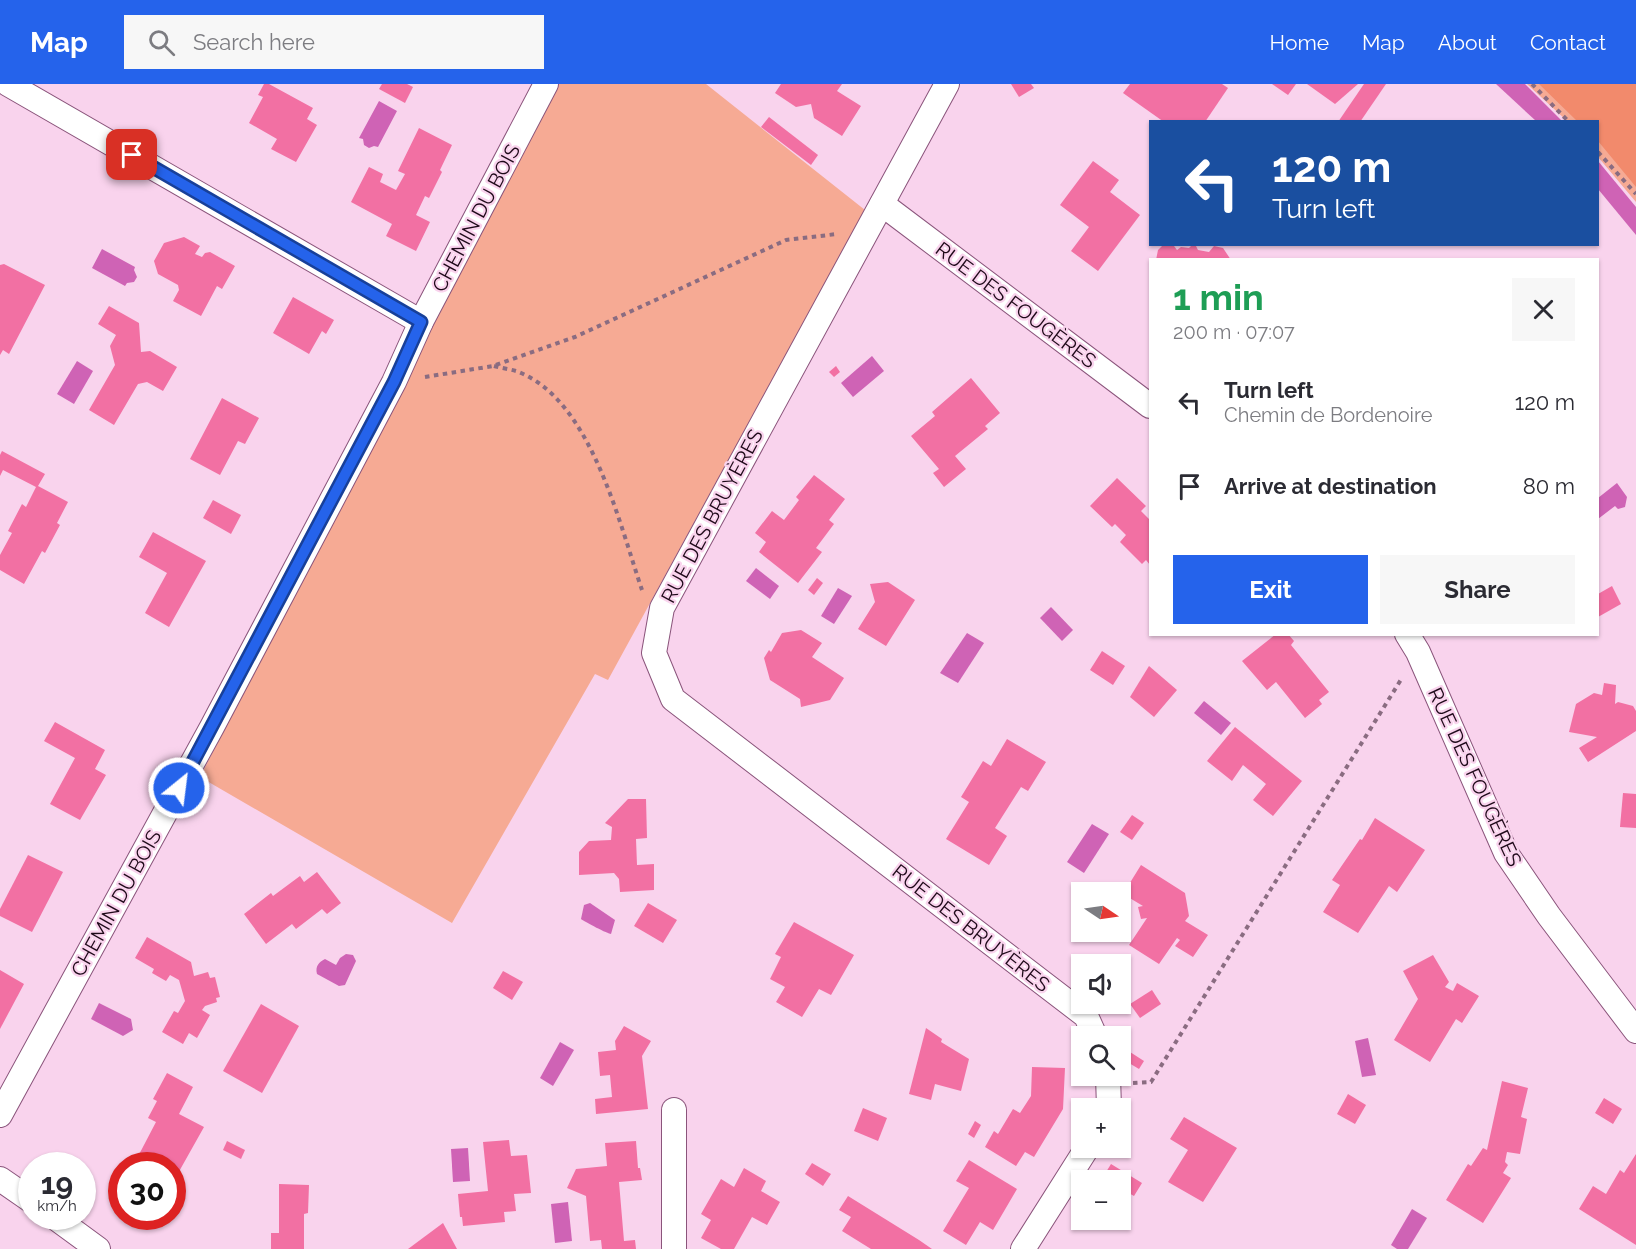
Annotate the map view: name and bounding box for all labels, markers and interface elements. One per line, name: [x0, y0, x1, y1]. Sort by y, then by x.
search box: [124, 15, 544, 69]
text: Map: [30, 26, 88, 59]
icon: search: [145, 26, 178, 59]
text: Search here: [193, 29, 315, 55]
text: Home: [1270, 30, 1329, 55]
text: Map: [1362, 30, 1405, 55]
text: About: [1438, 30, 1497, 55]
text: Contact: [1530, 30, 1606, 55]
pin: [106, 129, 157, 180]
icon: arrive: [115, 138, 148, 171]
street label: CHEMIN DU BOIS: [427, 140, 525, 296]
text: 120 m: [1272, 143, 1391, 192]
icon: left: [1173, 144, 1251, 222]
text: Turn left: [1272, 193, 1375, 224]
street label: RUE DES FOUGÈRES: [931, 237, 1101, 373]
text: 1 min: [1173, 276, 1264, 318]
button: close: [1512, 278, 1575, 341]
text: 200 m · 07:07: [1173, 320, 1295, 344]
text: Turn left: [1224, 377, 1314, 403]
icon: left: [1173, 386, 1206, 419]
text: 120 m: [1515, 389, 1575, 415]
text: Chemin de Bordenoire: [1224, 403, 1432, 427]
street label: RUE DES BRUYÈRES: [656, 425, 768, 607]
icon: arrive: [1173, 470, 1206, 503]
text: Arrive at destination: [1224, 473, 1437, 499]
text: 80 m: [1523, 473, 1575, 499]
button: Exit: [1173, 555, 1368, 624]
button: Share: [1380, 555, 1575, 624]
street label: RUE DES FOUGÈRES: [1423, 684, 1527, 870]
position arrow: [147, 756, 211, 820]
street label: CHEMIN DU BOIS: [66, 826, 166, 980]
street label: RUE DES BRUYÈRES: [888, 859, 1054, 997]
north arrow: [1071, 882, 1131, 942]
map controls: [1071, 882, 1131, 1230]
button: sound: [1071, 954, 1131, 1014]
button: search: [1071, 1026, 1131, 1086]
button: +: [1071, 1098, 1131, 1158]
speed limit sign: 30: [108, 1152, 186, 1230]
text: 19: [41, 1166, 73, 1201]
button: −: [1071, 1170, 1131, 1230]
text: km/h: [37, 1197, 77, 1215]

